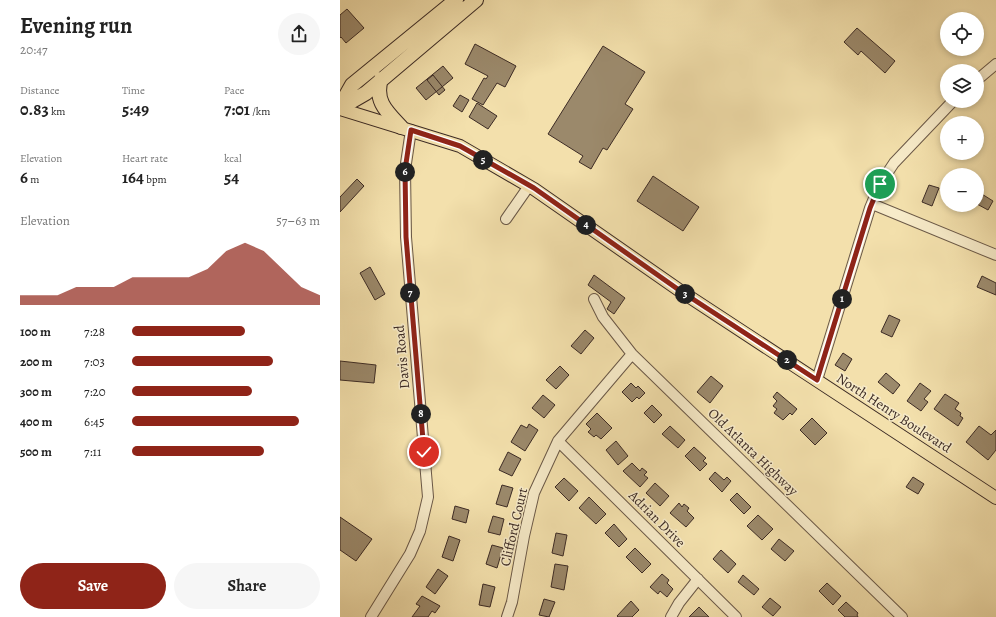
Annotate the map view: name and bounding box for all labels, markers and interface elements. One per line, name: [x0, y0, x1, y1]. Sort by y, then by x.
text: Evening run: [20, 11, 132, 41]
map controls: [940, 12, 984, 212]
button: locate: [940, 12, 984, 56]
button: share: [278, 13, 320, 55]
text: 20:47: [20, 41, 48, 58]
button: layers: [940, 64, 984, 108]
text: Distance: [20, 83, 59, 98]
text: Time: [122, 83, 145, 98]
text: Pace: [224, 83, 244, 98]
text: 0.83: [20, 98, 49, 121]
text: 5:49: [122, 98, 149, 121]
text: 7:01: [224, 98, 250, 121]
text: km: [49, 104, 66, 119]
text: /km: [250, 104, 270, 119]
button: +: [940, 116, 984, 160]
pin: 5: [473, 150, 493, 170]
text: Elevation: [20, 151, 62, 166]
text: Heart rate: [122, 151, 168, 166]
text: kcal: [224, 151, 242, 166]
text: 5: [481, 152, 485, 167]
pin: 6: [395, 162, 415, 182]
text: 6: [402, 164, 408, 179]
text: 6: [20, 166, 28, 189]
text: 164: [122, 166, 144, 189]
text: 54: [224, 166, 239, 189]
pin: [863, 167, 897, 201]
button: −: [940, 168, 984, 212]
text: m: [28, 172, 39, 187]
text: bpm: [144, 172, 167, 187]
icon: arrive: [869, 173, 891, 195]
text: Elevation: [20, 212, 70, 229]
text: 57–63 m: [276, 212, 320, 229]
pin: 4: [576, 215, 596, 235]
text: 4: [583, 217, 589, 232]
pin: 7: [400, 283, 420, 303]
pin: 3: [675, 284, 695, 304]
text: 7: [408, 285, 412, 300]
text: 3: [683, 286, 687, 301]
pin: 1: [832, 289, 852, 309]
text: 1: [840, 291, 844, 306]
text: 100 m: [20, 323, 51, 340]
text: 7:28: [84, 323, 105, 340]
street label: Davis Road: [390, 324, 414, 390]
pin: 2: [777, 350, 797, 370]
text: 2: [784, 352, 790, 367]
text: 200 m: [20, 353, 53, 370]
text: 7:03: [84, 353, 105, 370]
street label: North Henry Boulevard: [833, 369, 956, 458]
text: 300 m: [20, 383, 52, 400]
text: 7:20: [84, 383, 106, 400]
pin: 8: [411, 404, 431, 424]
street label: Old Atlanta Highway: [704, 404, 803, 500]
text: 8: [418, 406, 424, 421]
text: 400 m: [20, 413, 52, 430]
text: 6:45: [84, 413, 105, 430]
pin: [407, 435, 441, 469]
icon: check: [413, 441, 435, 463]
text: 500 m: [20, 443, 52, 460]
text: 7:11: [84, 443, 101, 460]
street label: Clifford Court: [496, 485, 532, 568]
street label: Adrian Drive: [624, 486, 690, 552]
button: Save: [20, 563, 166, 609]
button: Share: [174, 563, 320, 609]

